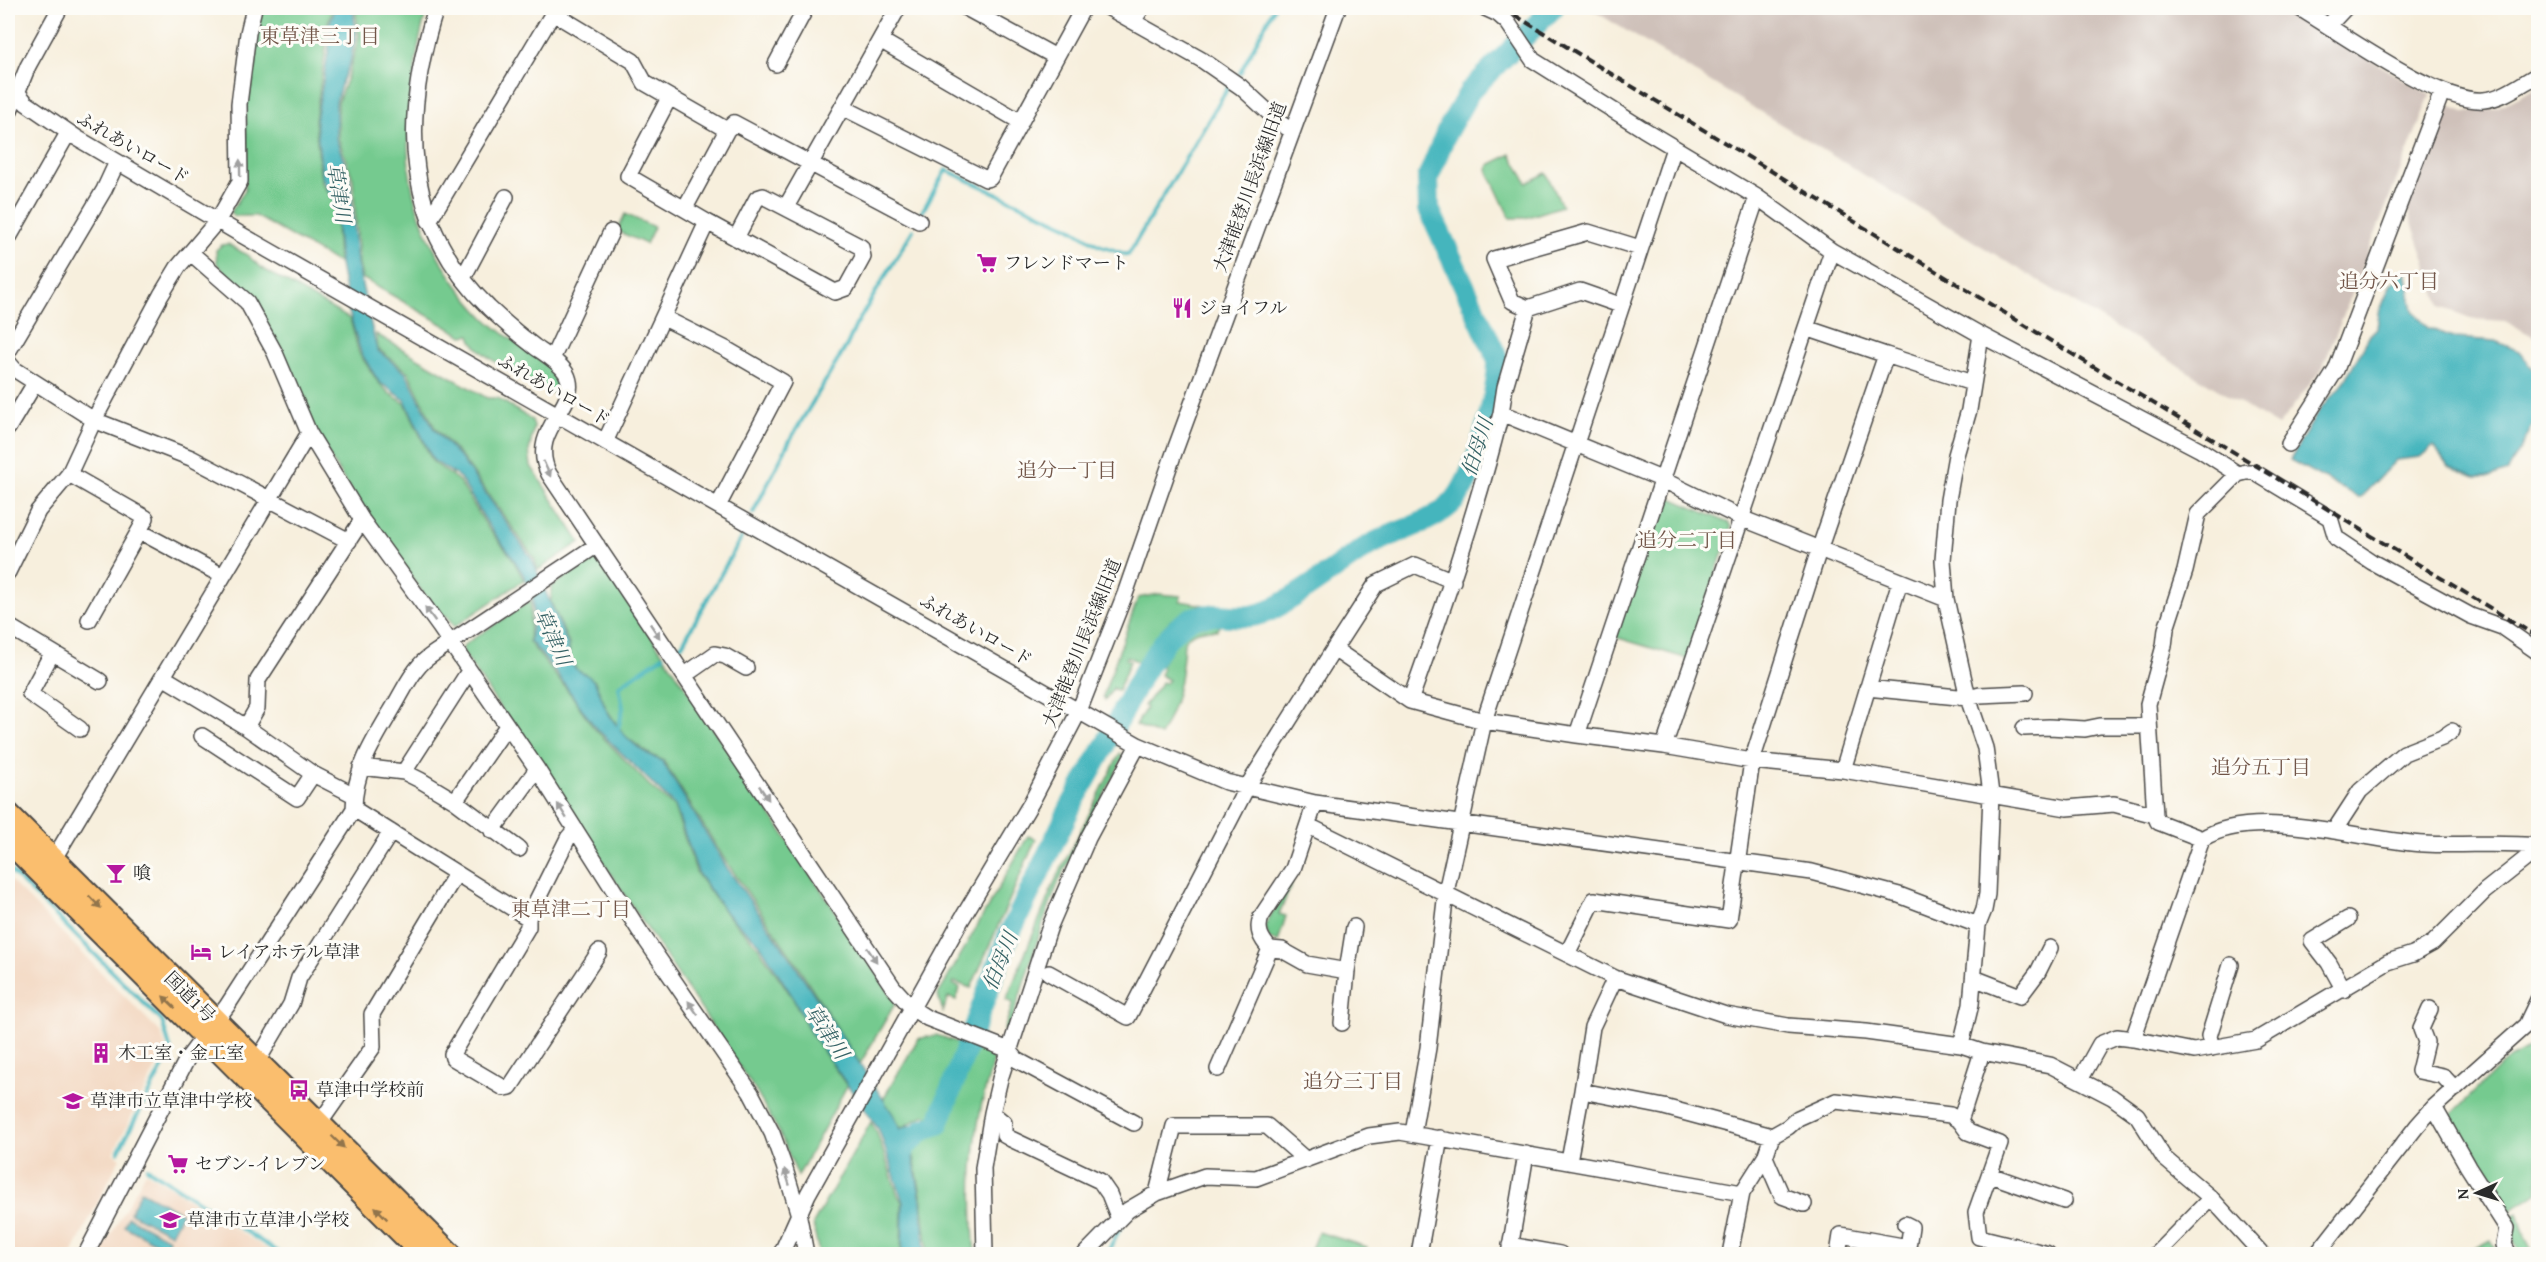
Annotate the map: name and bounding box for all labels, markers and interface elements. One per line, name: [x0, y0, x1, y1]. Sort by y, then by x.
district label: 東草津三丁目: [260, 21, 380, 50]
street label: 大津能登川長浜線旧道: [1206, 98, 1293, 276]
street label: ふれあいロード: [72, 104, 195, 191]
one-way arrow: [235, 158, 245, 177]
water label: 草津川: [320, 161, 359, 227]
place label: フレンドマート: [1004, 249, 1129, 276]
supermarket icon: フレンドマート: [975, 251, 999, 275]
district label: 追分六丁目: [2339, 266, 2439, 295]
place label: ジョイフル: [1199, 294, 1287, 321]
restaurant icon: ジョイフル: [1170, 296, 1194, 320]
street label: ふれあいロード: [493, 346, 616, 433]
water label: 伯母川: [1453, 412, 1500, 480]
district label: 追分一丁目: [1017, 455, 1117, 484]
one-way arrow: [543, 460, 552, 477]
district label: 追分二丁目: [1637, 525, 1737, 554]
street label: 大津能登川長浜線旧道: [1035, 554, 1128, 731]
street label: ふれあいロード: [915, 586, 1038, 673]
water label: 草津川: [528, 603, 580, 672]
one-way arrow: [424, 606, 436, 622]
one-way arrow: [649, 622, 661, 638]
district label: 追分五丁目: [2211, 752, 2311, 781]
one-way arrow: [758, 784, 769, 801]
one-way arrow: [557, 803, 568, 819]
place label: 喰: [133, 859, 151, 886]
bar icon: 喰: [104, 861, 128, 885]
one-way arrow: [88, 894, 102, 909]
district label: 東草津二丁目: [511, 894, 631, 923]
water label: 伯母川: [975, 926, 1025, 994]
place label: レイアホテル草津: [218, 938, 360, 965]
hotel icon: レイアホテル草津: [189, 940, 213, 964]
one-way arrow: [866, 947, 877, 963]
street label: 国道1号: [159, 965, 222, 1028]
one-way arrow: [162, 995, 176, 1009]
water label: 草津川: [799, 999, 857, 1066]
one-way arrow: [687, 1001, 699, 1017]
place label: 木工室・金工室: [118, 1039, 244, 1066]
building icon: 木工室・金工室: [89, 1041, 113, 1065]
district label: 追分三丁目: [1303, 1066, 1403, 1095]
place label: 草津中学校前: [316, 1076, 424, 1103]
bus stop icon: 草津中学校前: [287, 1078, 311, 1102]
place label: 草津市立草津中学校: [90, 1087, 252, 1114]
school or university icon: 草津市立草津中学校: [61, 1089, 85, 1113]
one-way arrow: [331, 1135, 345, 1149]
place label: セブン-イレブン: [195, 1150, 326, 1177]
supermarket icon: セブン-イレブン: [166, 1152, 190, 1176]
north arrow: [2447, 1163, 2507, 1223]
one-way arrow: [782, 1168, 792, 1186]
text: N: [2450, 1188, 2474, 1200]
place label: 草津市立草津小学校: [187, 1206, 349, 1233]
one-way arrow: [375, 1207, 389, 1221]
school or university icon: 草津市立草津小学校: [158, 1208, 182, 1232]

